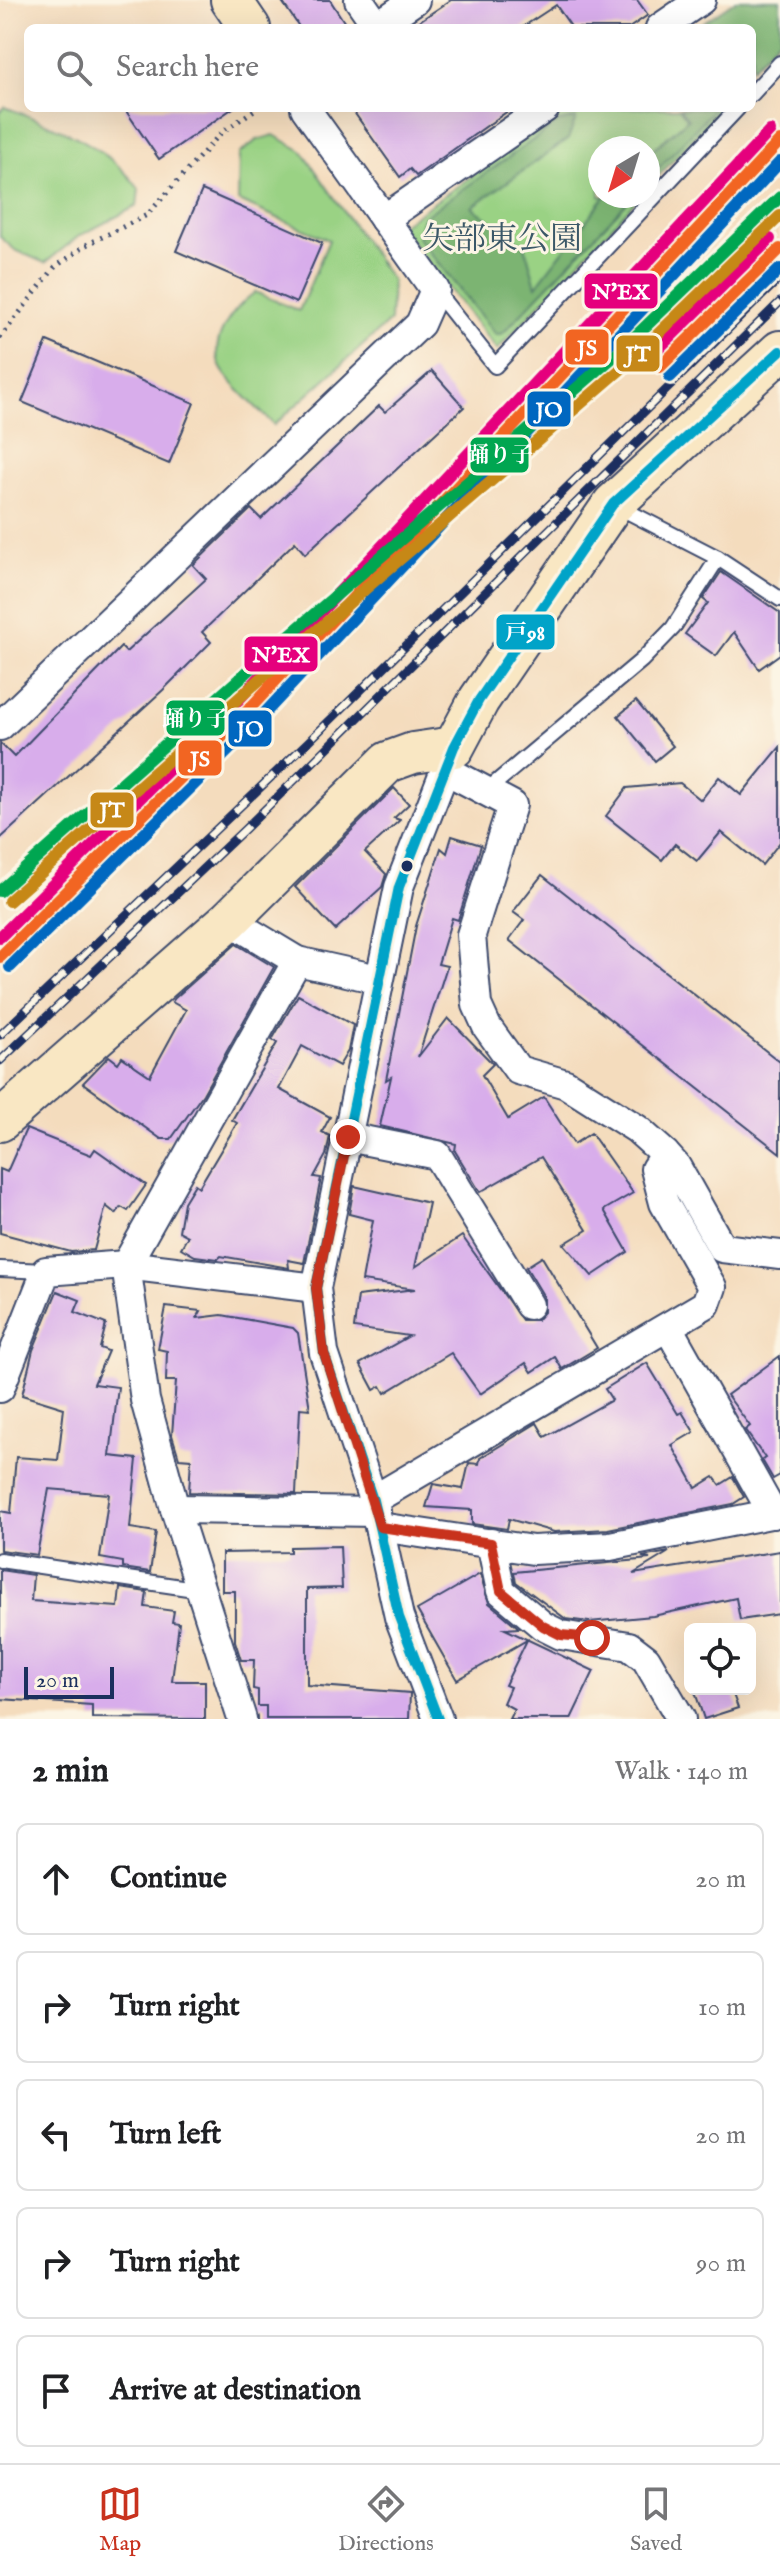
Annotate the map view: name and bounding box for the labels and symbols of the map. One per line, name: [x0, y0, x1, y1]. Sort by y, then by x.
north arrow: [588, 136, 660, 208]
park label: 矢部東公園: [422, 220, 582, 261]
line badge: N'EX: [583, 272, 659, 310]
text: N'EX: [591, 279, 650, 307]
line badge: JS: [564, 328, 610, 366]
line badge: JT: [615, 334, 661, 373]
text: JS: [574, 335, 597, 363]
text: JT: [622, 341, 651, 369]
line badge: JO: [526, 390, 572, 428]
text: JO: [533, 397, 562, 425]
line badge: 踊り子: [469, 436, 530, 474]
text: 踊り子: [467, 442, 533, 470]
line badge: 戸98: [495, 613, 556, 651]
text: 戸98: [505, 620, 545, 648]
line badge: N'EX: [243, 635, 319, 673]
text: N'EX: [251, 642, 310, 670]
line badge: 踊り子: [165, 699, 226, 737]
text: 踊り子: [162, 706, 228, 734]
line badge: JO: [227, 709, 273, 748]
text: JO: [234, 716, 263, 744]
line badge: JS: [177, 739, 223, 777]
text: JS: [187, 746, 210, 774]
line badge: JT: [89, 791, 135, 829]
text: JT: [96, 797, 125, 825]
unlabelled marker: [399, 858, 415, 874]
route end: [330, 1119, 366, 1155]
route start: [574, 1620, 610, 1656]
scale bar: [24, 1663, 114, 1699]

